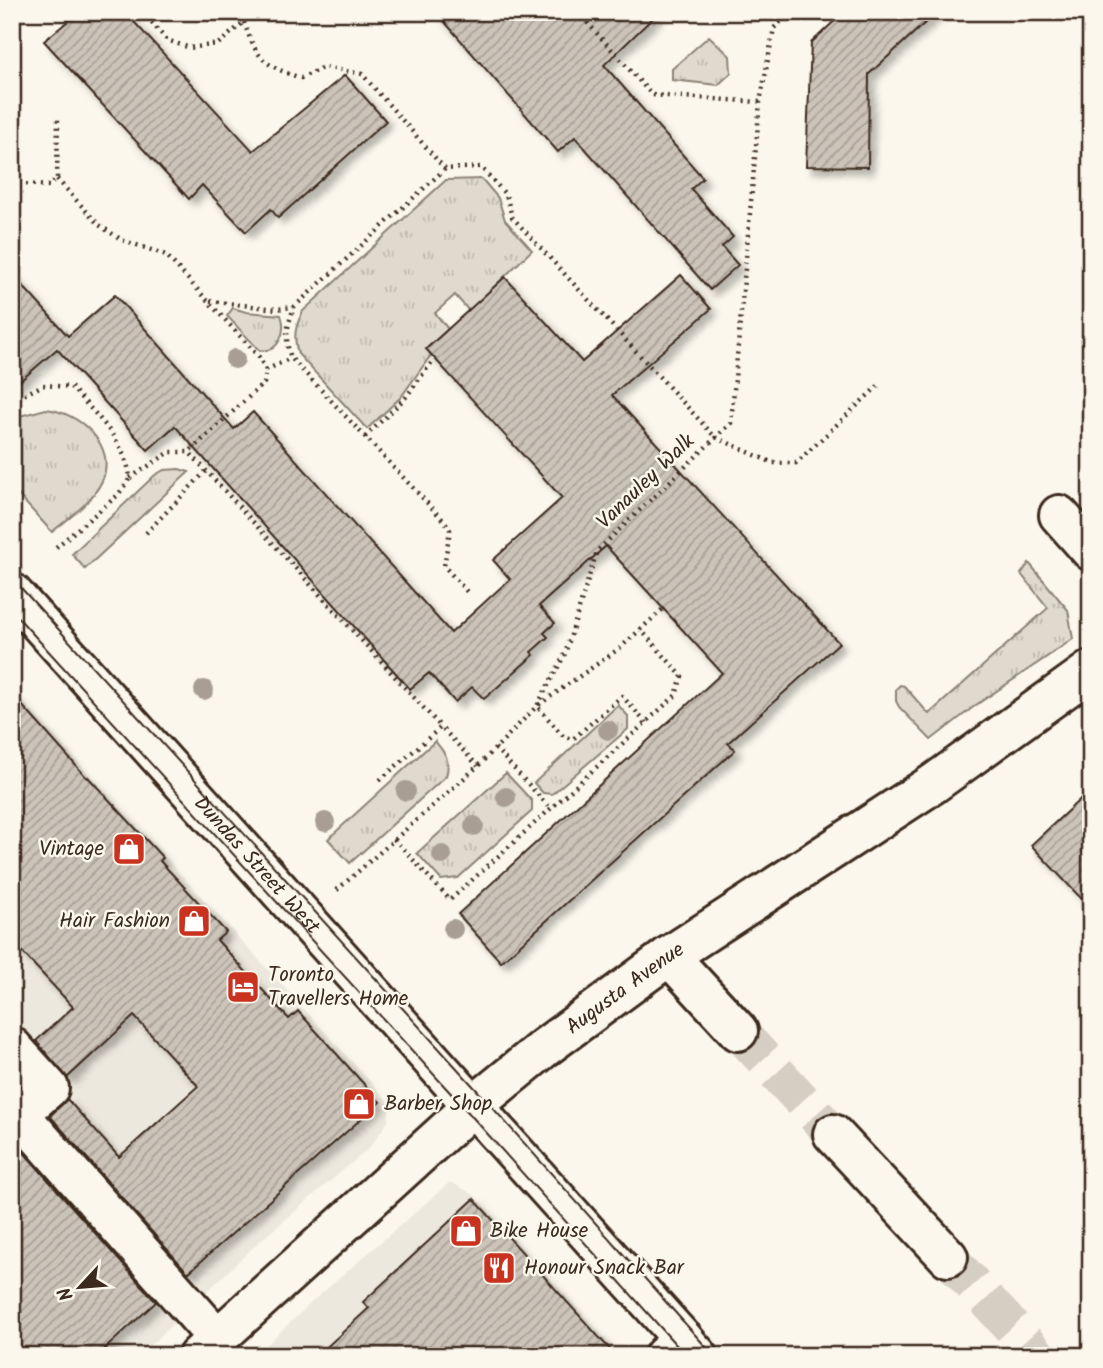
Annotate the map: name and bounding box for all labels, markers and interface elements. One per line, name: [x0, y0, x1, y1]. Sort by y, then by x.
street label: Vanauley Walk: [589, 426, 703, 538]
street label: Dundas Street West: [185, 788, 329, 943]
shop icon: Vintage: [110, 830, 148, 868]
place label: Vintage: [39, 833, 105, 866]
shop icon: Hair Fashion: [175, 902, 213, 940]
place label: Hair Fashion: [59, 905, 170, 938]
street label: Augusta Avenue: [559, 933, 692, 1043]
place label: Toronto Travellers Home: [268, 959, 409, 1016]
hotel icon: Toronto Travellers Home: [224, 968, 262, 1006]
shop icon: Barber Shop: [340, 1085, 378, 1123]
place label: Barber Shop: [384, 1088, 492, 1121]
shop icon: Bike House: [447, 1212, 485, 1250]
place label: Bike House: [490, 1215, 589, 1248]
restaurant icon: Honour Snack Bar: [480, 1249, 518, 1287]
north arrow: [46, 1252, 116, 1322]
place label: Honour Snack Bar: [524, 1252, 685, 1285]
text: N: [50, 1282, 83, 1306]

